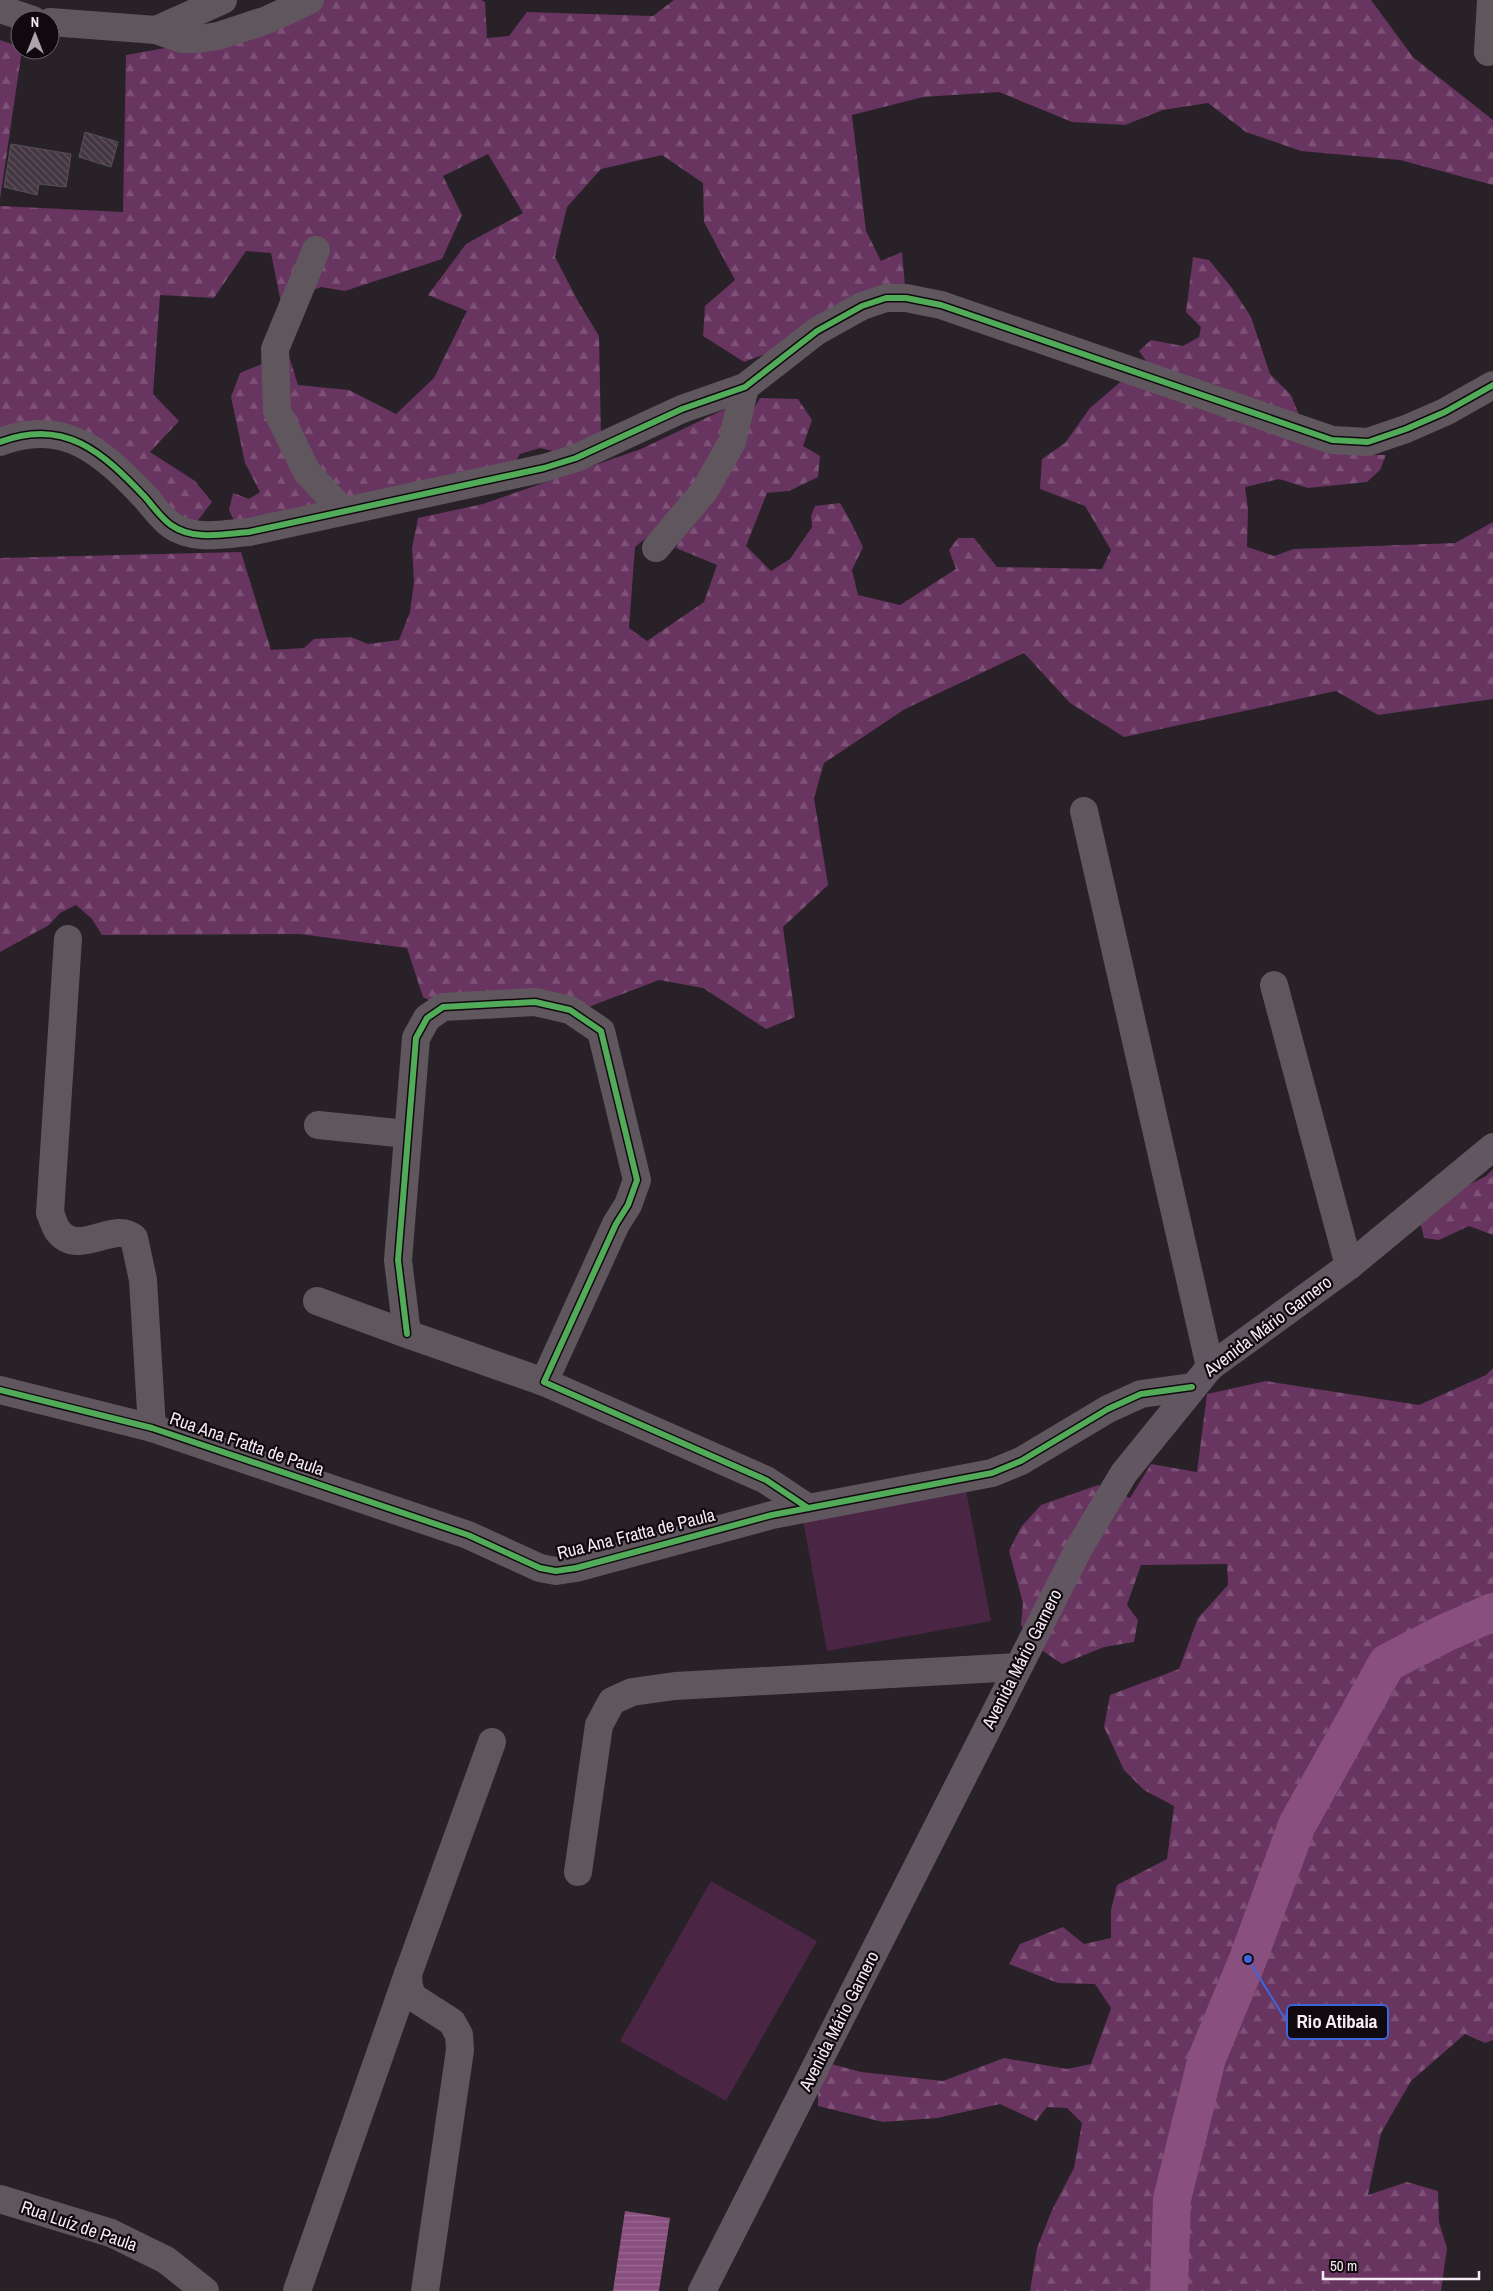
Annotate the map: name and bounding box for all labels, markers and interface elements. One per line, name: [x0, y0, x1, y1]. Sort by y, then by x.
north arrow: [10, 10, 60, 60]
text: N: [31, 13, 39, 31]
street label: Avenida Mário Garnero: [1198, 1269, 1337, 1383]
street label: Rua Ana Fratta de Paula: [167, 1405, 328, 1482]
street label: Rua Ana Fratta de Paula: [554, 1502, 717, 1565]
street label: Avenida Mário Garnero: [975, 1584, 1068, 1734]
street label: Avenida Mário Garnero: [792, 1946, 885, 2096]
callout: Rio Atibaia: [1287, 2005, 1388, 2039]
text: Rio Atibaia: [1297, 2008, 1378, 2034]
street label: Rua Luíz de Paula: [18, 2194, 141, 2257]
scale bar: [1323, 2248, 1479, 2280]
text: 50 m: [1330, 2255, 1357, 2276]

